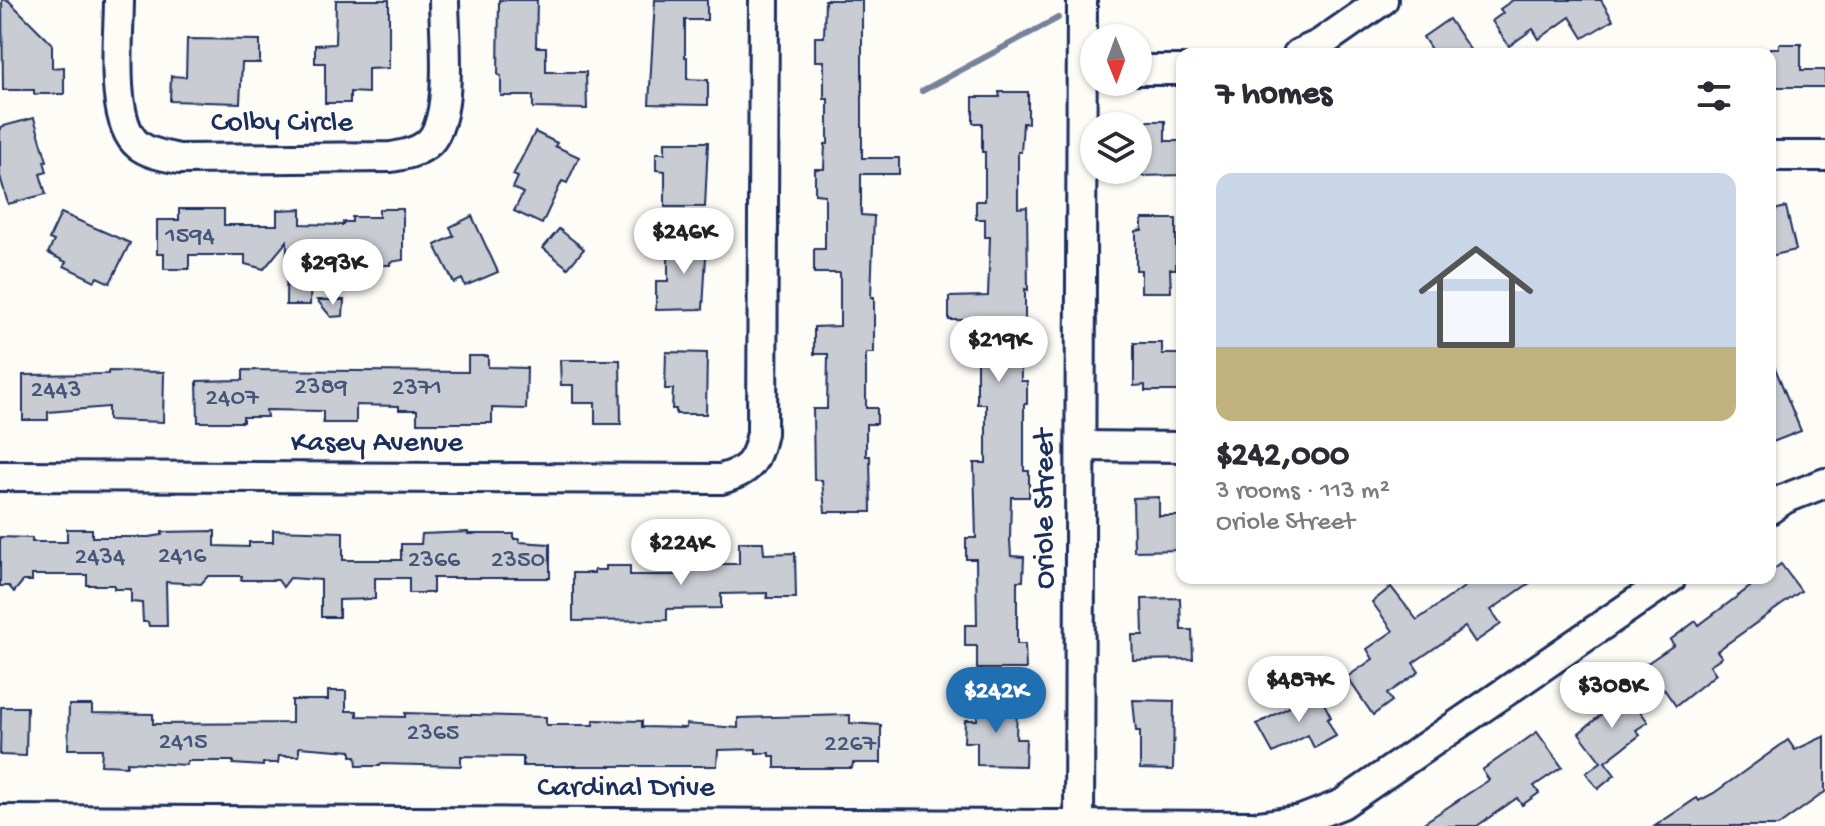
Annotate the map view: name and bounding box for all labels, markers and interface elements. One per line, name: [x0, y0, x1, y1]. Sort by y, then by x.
north arrow: [1080, 24, 1152, 96]
map controls: [1080, 24, 1152, 184]
icon: filters: [1692, 74, 1736, 118]
text: 7 homes: [1216, 76, 1332, 116]
street label: Colby Circle: [211, 107, 353, 142]
button: layers: [1080, 112, 1152, 184]
pin: $246K: [628, 208, 740, 276]
text: $246K: [652, 218, 716, 249]
house number: 1594: [164, 222, 215, 253]
icon: home: [1404, 225, 1548, 369]
pin: $293K: [277, 239, 389, 307]
text: $293K: [300, 249, 366, 280]
pin: $219K: [943, 316, 1055, 384]
text: $219K: [968, 326, 1030, 357]
house number: 2389: [294, 373, 348, 404]
house number: 2371: [392, 374, 442, 405]
house number: 2443: [31, 376, 81, 407]
house number: 2407: [205, 384, 260, 415]
street label: Oriole Street: [1029, 426, 1064, 589]
street label: Kasey Avenue: [291, 427, 463, 462]
text: $242,000: [1216, 437, 1349, 477]
text: 3 rooms · 113 m²: [1216, 477, 1390, 508]
text: Oriole Street: [1216, 508, 1355, 539]
pin: $224K: [625, 519, 737, 587]
text: $224K: [649, 529, 713, 560]
house number: 2416: [158, 542, 207, 573]
house number: 2434: [75, 543, 125, 574]
house number: 2366: [408, 546, 461, 577]
house number: 2350: [491, 546, 546, 577]
pin: $487K: [1243, 656, 1355, 724]
pin: $308K: [1556, 662, 1668, 730]
text: $487K: [1266, 666, 1332, 697]
pin: $242K: [940, 667, 1052, 735]
text: $308K: [1578, 672, 1646, 703]
text: $242K: [964, 677, 1028, 708]
house number: 2365: [406, 719, 460, 750]
house number: 2415: [158, 728, 208, 759]
house number: 2267: [824, 730, 878, 761]
street label: Cardinal Drive: [537, 772, 715, 807]

